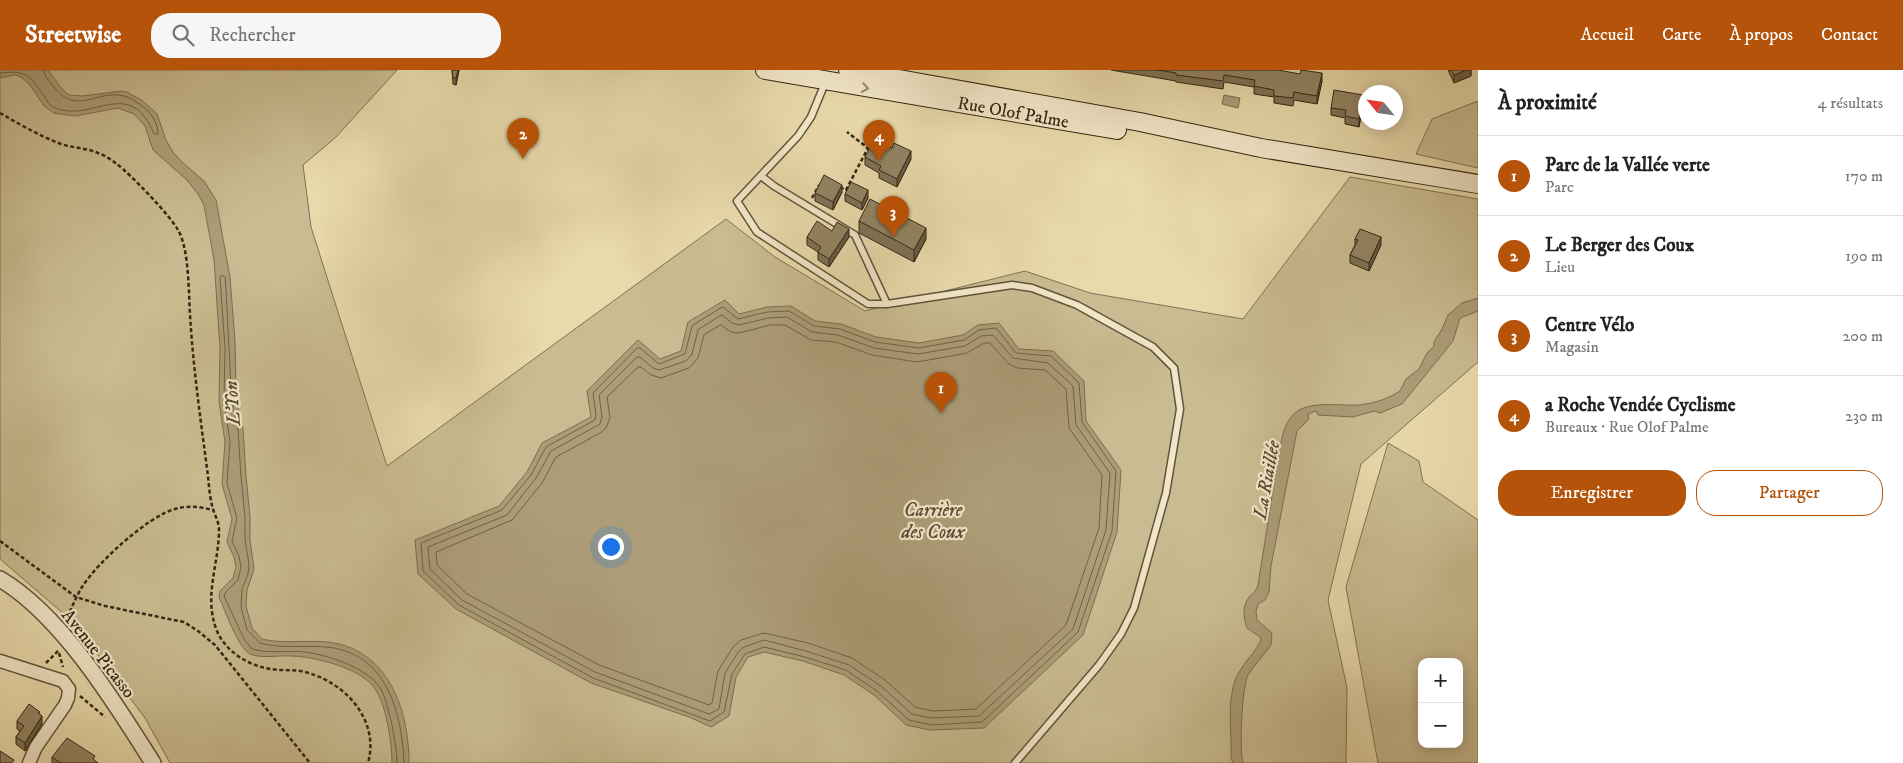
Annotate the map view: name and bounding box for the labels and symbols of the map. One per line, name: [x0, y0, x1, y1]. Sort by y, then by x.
one-way arrow: [861, 82, 869, 92]
north arrow: [1358, 85, 1403, 130]
street label: Rue Olof Palme: [956, 92, 1070, 134]
pin: 2: [507, 118, 539, 159]
pin: 4: [863, 120, 895, 161]
pin: 3: [877, 196, 909, 237]
pin: 1: [925, 372, 957, 413]
water label: L'Yon: [220, 380, 246, 427]
water label: La Riaillée: [1249, 438, 1285, 522]
water label: Carrière des Coux: [900, 499, 966, 544]
your location: [598, 534, 624, 560]
street label: Avenue Picasso: [56, 605, 140, 703]

